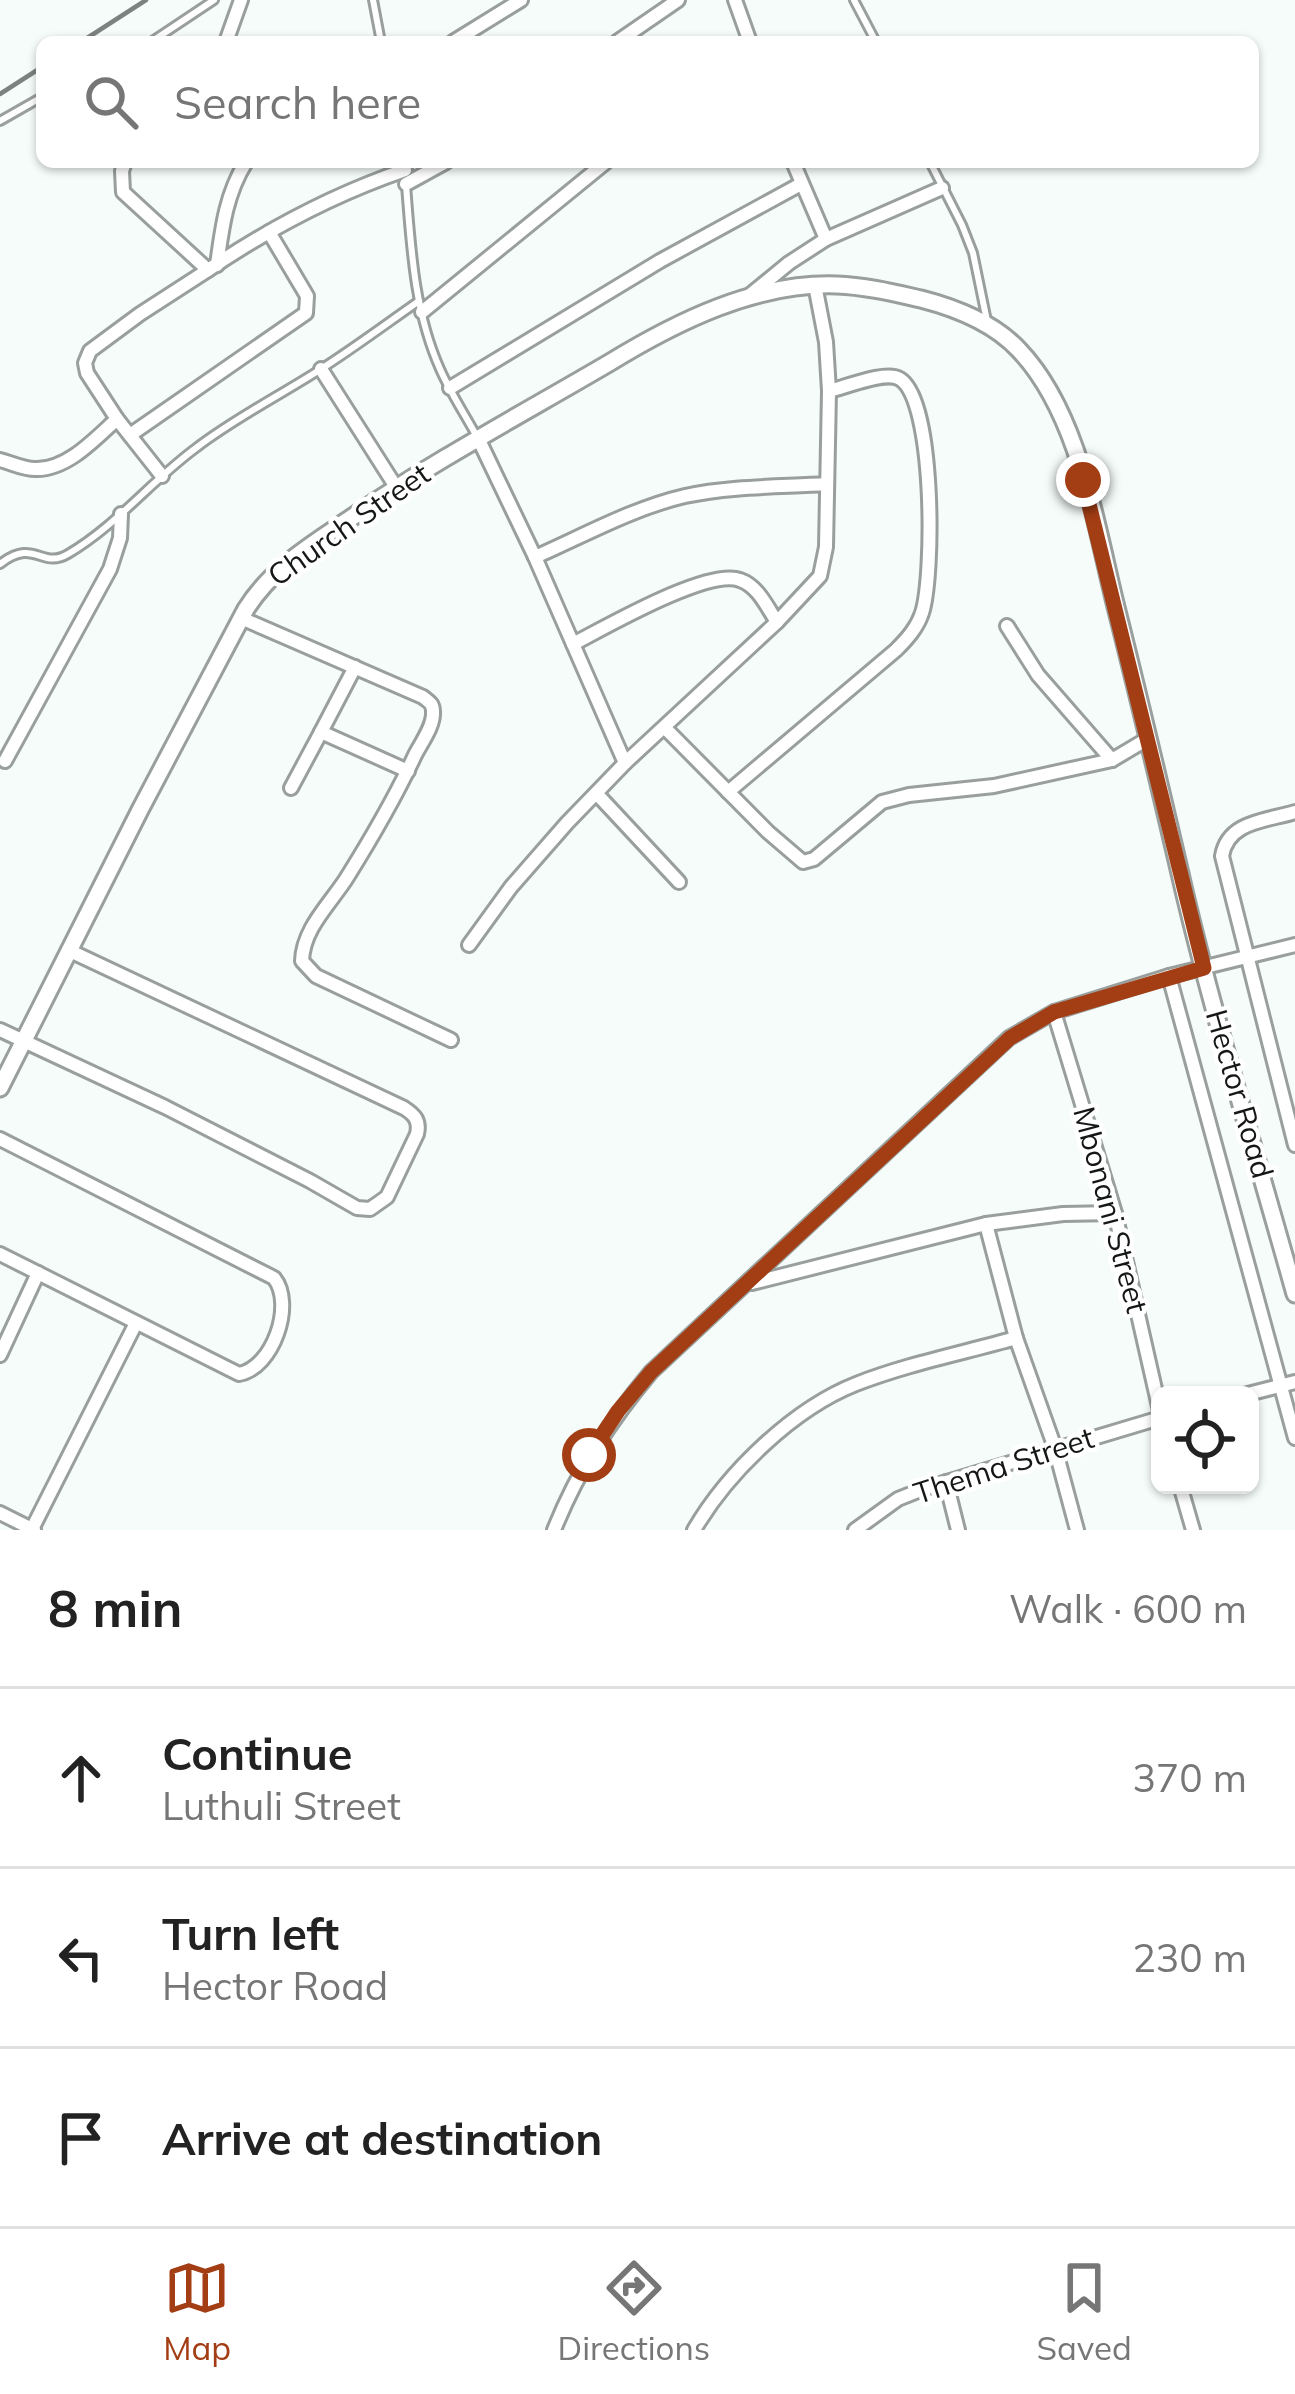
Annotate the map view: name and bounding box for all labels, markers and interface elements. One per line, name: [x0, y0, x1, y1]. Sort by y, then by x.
search box: [36, 36, 1259, 168]
icon: search: [78, 69, 144, 135]
text: Search here: [174, 74, 421, 130]
route end: [1056, 453, 1110, 507]
street label: Church Street: [260, 454, 437, 594]
street label: Hector Road: [1198, 1005, 1282, 1183]
street label: Mbonani Street: [1065, 1102, 1157, 1317]
map controls: [1151, 1386, 1259, 1494]
button: locate: [1151, 1386, 1259, 1494]
street label: Thema Street: [909, 1418, 1099, 1512]
route start: [562, 1428, 616, 1482]
text: 8 min: [48, 1576, 183, 1640]
text: Walk · 600 m: [1009, 1584, 1247, 1633]
text: Continue: [162, 1725, 352, 1781]
icon: ahead: [48, 1745, 114, 1811]
text: 370 m: [1132, 1753, 1247, 1802]
text: Luthuli Street: [162, 1781, 401, 1830]
text: Turn left: [162, 1905, 339, 1961]
icon: left: [48, 1925, 114, 1991]
text: 230 m: [1132, 1933, 1247, 1982]
text: Hector Road: [162, 1961, 388, 2010]
icon: arrive: [48, 2105, 114, 2171]
text: Arrive at destination: [162, 2110, 602, 2166]
tab: Map: [163, 2255, 231, 2368]
tab: Directions: [558, 2255, 710, 2368]
tab: Saved: [1037, 2255, 1132, 2368]

